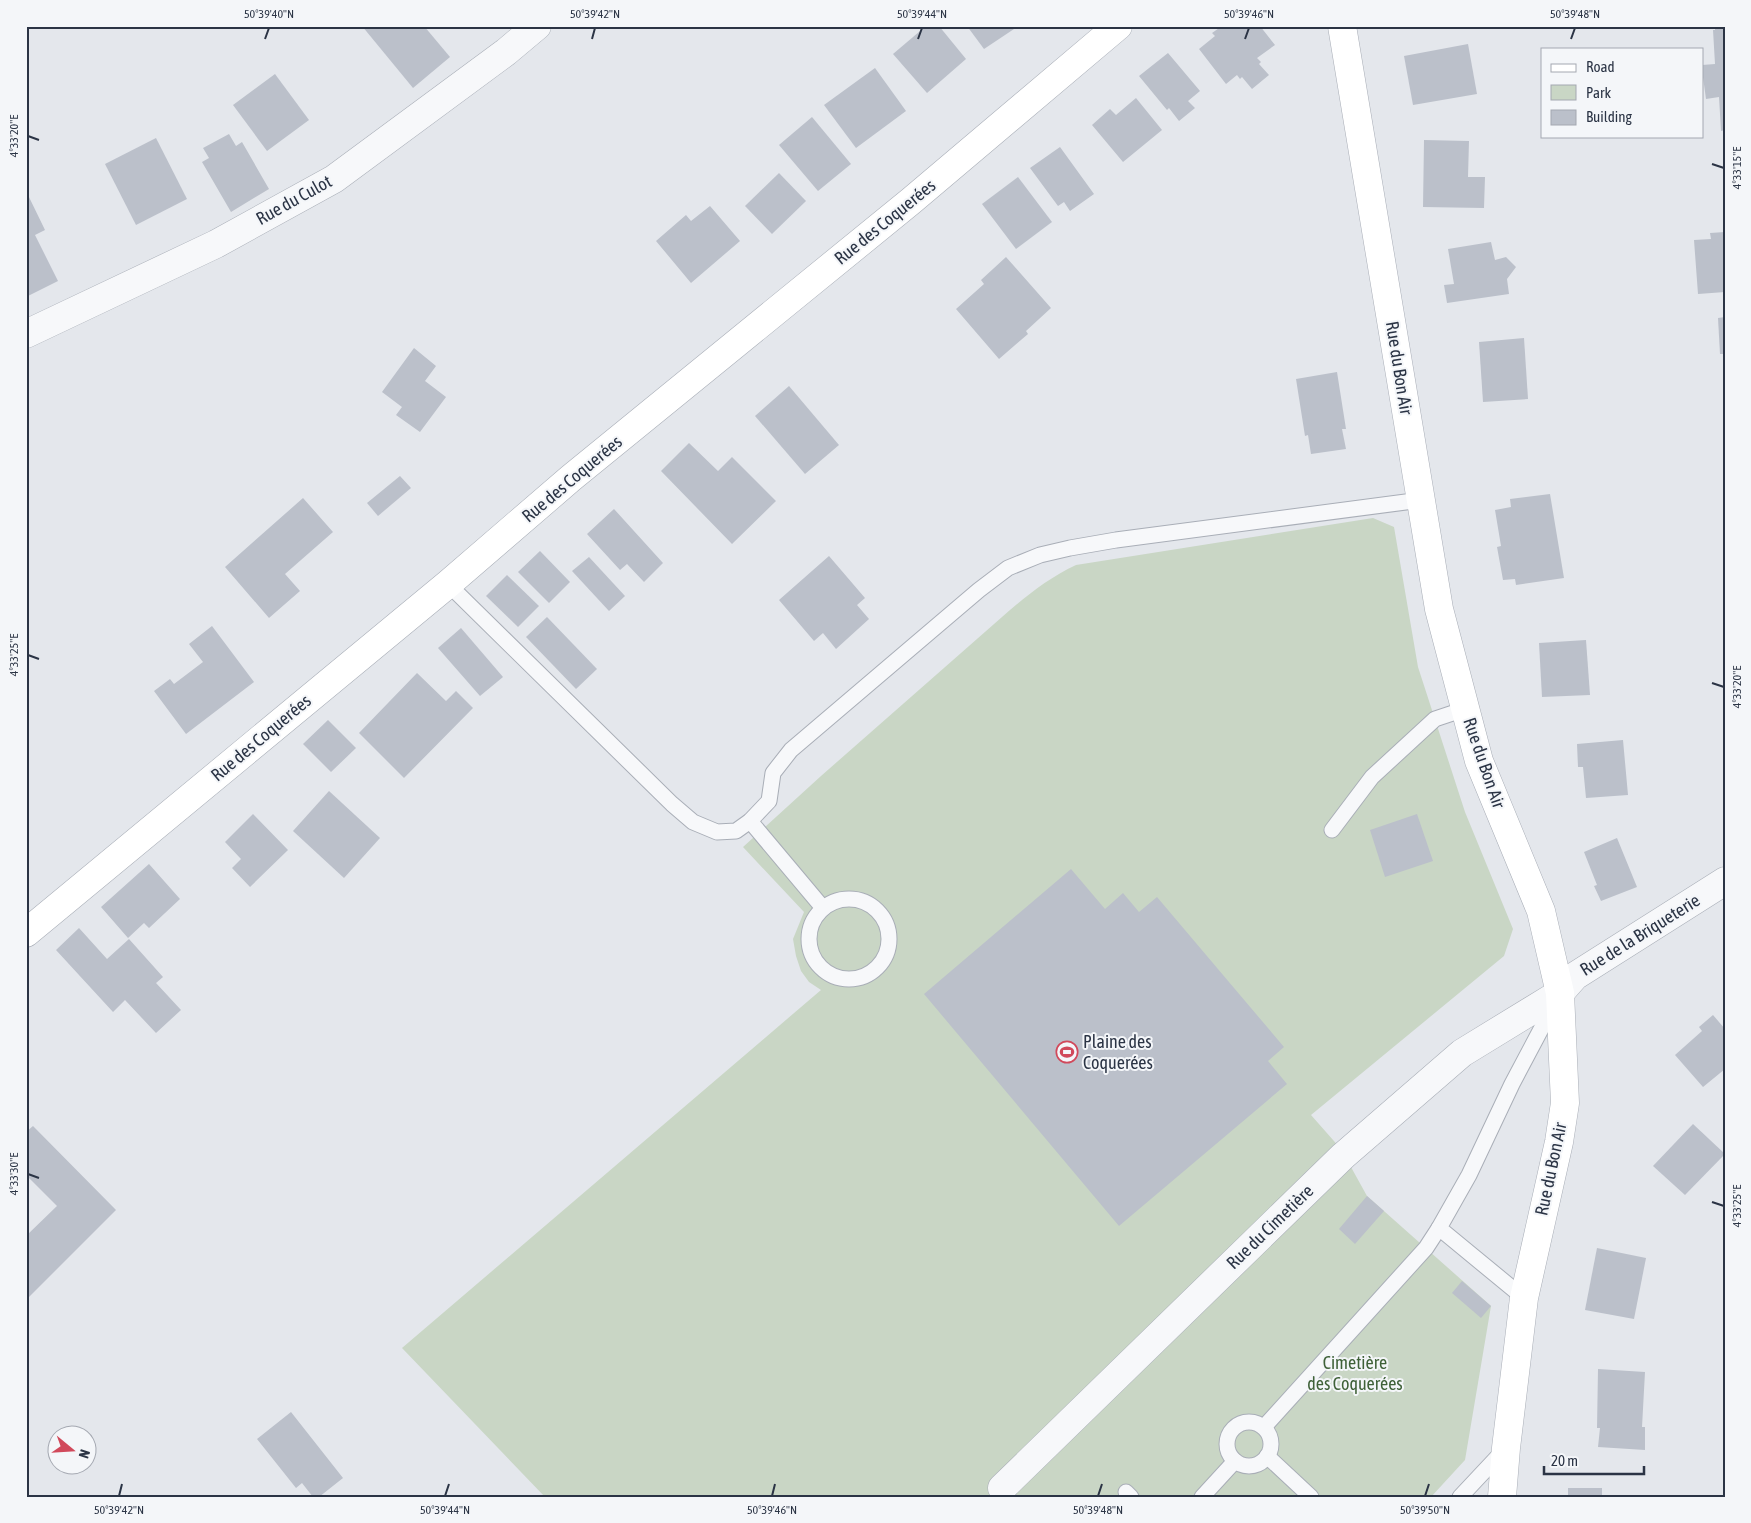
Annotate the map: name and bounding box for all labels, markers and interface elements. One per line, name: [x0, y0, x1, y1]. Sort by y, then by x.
text: 50°39'40"N: [244, 7, 294, 21]
text: 50°39'42"N: [570, 7, 620, 21]
text: 50°39'44"N: [897, 7, 947, 21]
text: 50°39'46"N: [1224, 7, 1274, 21]
text: 50°39'48"N: [1550, 7, 1600, 21]
legend: [1541, 48, 1704, 138]
text: Road: [1586, 58, 1615, 75]
text: Park: [1586, 84, 1611, 101]
text: Building: [1586, 108, 1632, 125]
text: 4°33'20"E: [7, 115, 21, 157]
text: 4°33'15"E: [1730, 147, 1744, 189]
street label: Rue du Culot: [252, 170, 335, 229]
street label: Rue des Coquerées: [830, 175, 939, 269]
street label: Rue du Bon Air: [1382, 320, 1417, 417]
street label: Rue des Coquerées: [518, 431, 626, 526]
text: 4°33'25"E: [7, 634, 21, 676]
text: 4°33'20"E: [1730, 666, 1744, 708]
street label: Rue des Coquerées: [207, 690, 315, 785]
street label: Rue du Bon Air: [1459, 715, 1510, 812]
street label: Rue de la Briqueterie: [1576, 889, 1704, 980]
place label: Plaine des Coquerées: [1083, 1031, 1153, 1073]
sports icon: Plaine des Coquerées: [1055, 1040, 1079, 1064]
street label: Rue du Bon Air: [1530, 1120, 1571, 1217]
text: 4°33'30"E: [7, 1153, 21, 1195]
street label: Rue du Cimetière: [1222, 1180, 1317, 1273]
text: 4°33'25"E: [1730, 1185, 1744, 1227]
park label: Cimetière des Coquerées: [1307, 1352, 1403, 1394]
north arrow: [48, 1426, 98, 1476]
scale bar: [1544, 1443, 1644, 1475]
text: N: [75, 1448, 93, 1460]
text: 20 m: [1551, 1452, 1578, 1469]
text: 50°39'42"N: [94, 1503, 144, 1517]
text: 50°39'44"N: [420, 1503, 470, 1517]
text: 50°39'46"N: [747, 1503, 797, 1517]
text: 50°39'48"N: [1073, 1503, 1123, 1517]
text: 50°39'50"N: [1400, 1503, 1450, 1517]

